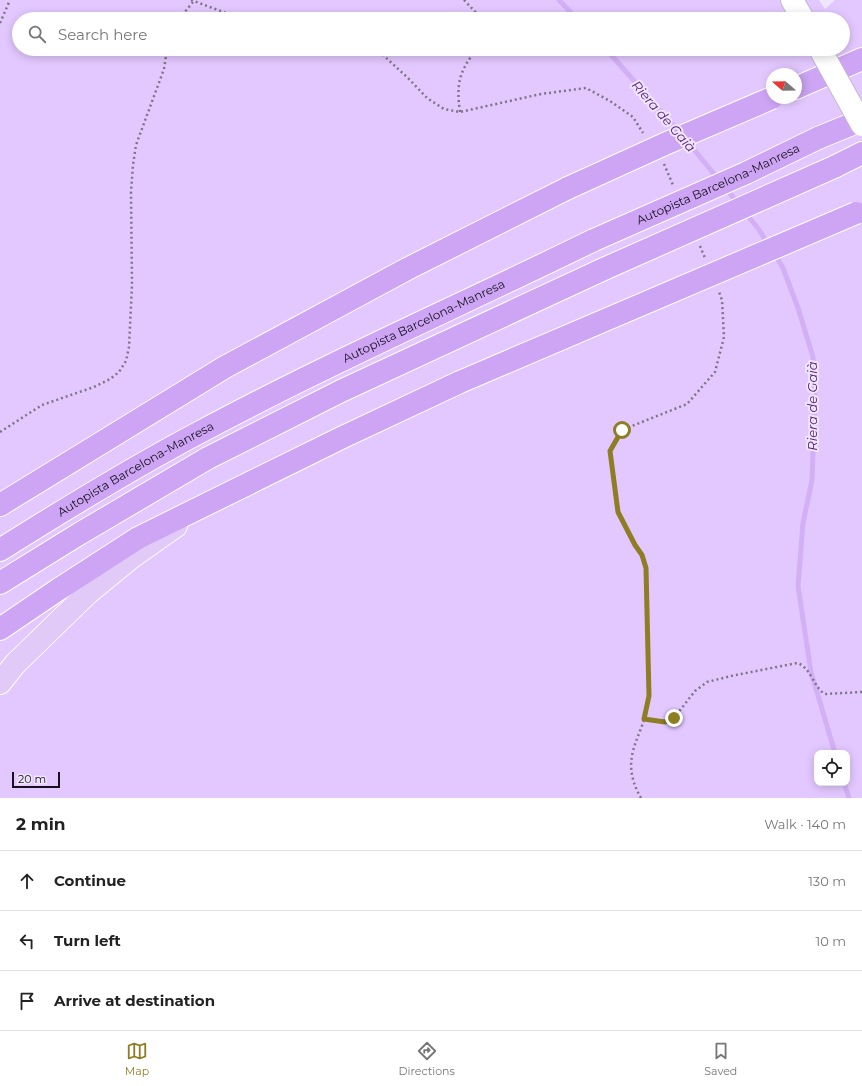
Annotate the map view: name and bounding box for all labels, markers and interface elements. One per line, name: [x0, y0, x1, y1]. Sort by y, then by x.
search box: [12, 12, 850, 56]
icon: search: [26, 23, 48, 45]
text: Search here: [58, 25, 147, 44]
north arrow: [766, 68, 802, 104]
water label: Riera de Gaià: [629, 77, 699, 155]
street label: Autopista Barcelona-Manresa: [634, 140, 802, 227]
street label: Autopista Barcelona-Manresa: [340, 276, 507, 366]
water label: Riera de Gaià: [804, 361, 820, 451]
street label: Autopista Barcelona-Manresa: [54, 418, 216, 519]
route start: [613, 421, 631, 439]
route end: [665, 709, 683, 727]
map controls: [814, 750, 850, 786]
button: locate: [814, 750, 850, 786]
scale bar: [12, 770, 60, 789]
text: 20 m: [18, 772, 46, 786]
text: 2 min: [16, 814, 66, 834]
text: Walk · 140 m: [764, 816, 846, 832]
icon: ahead: [16, 870, 38, 892]
text: Continue: [54, 871, 126, 890]
text: 130 m: [808, 873, 846, 889]
icon: left: [16, 930, 38, 952]
text: Turn left: [54, 931, 121, 950]
text: 10 m: [816, 933, 846, 949]
icon: arrive: [16, 990, 38, 1012]
text: Arrive at destination: [54, 991, 215, 1010]
tab: Map: [125, 1040, 149, 1078]
tab: Directions: [399, 1040, 455, 1078]
tab: Saved: [704, 1040, 737, 1078]

